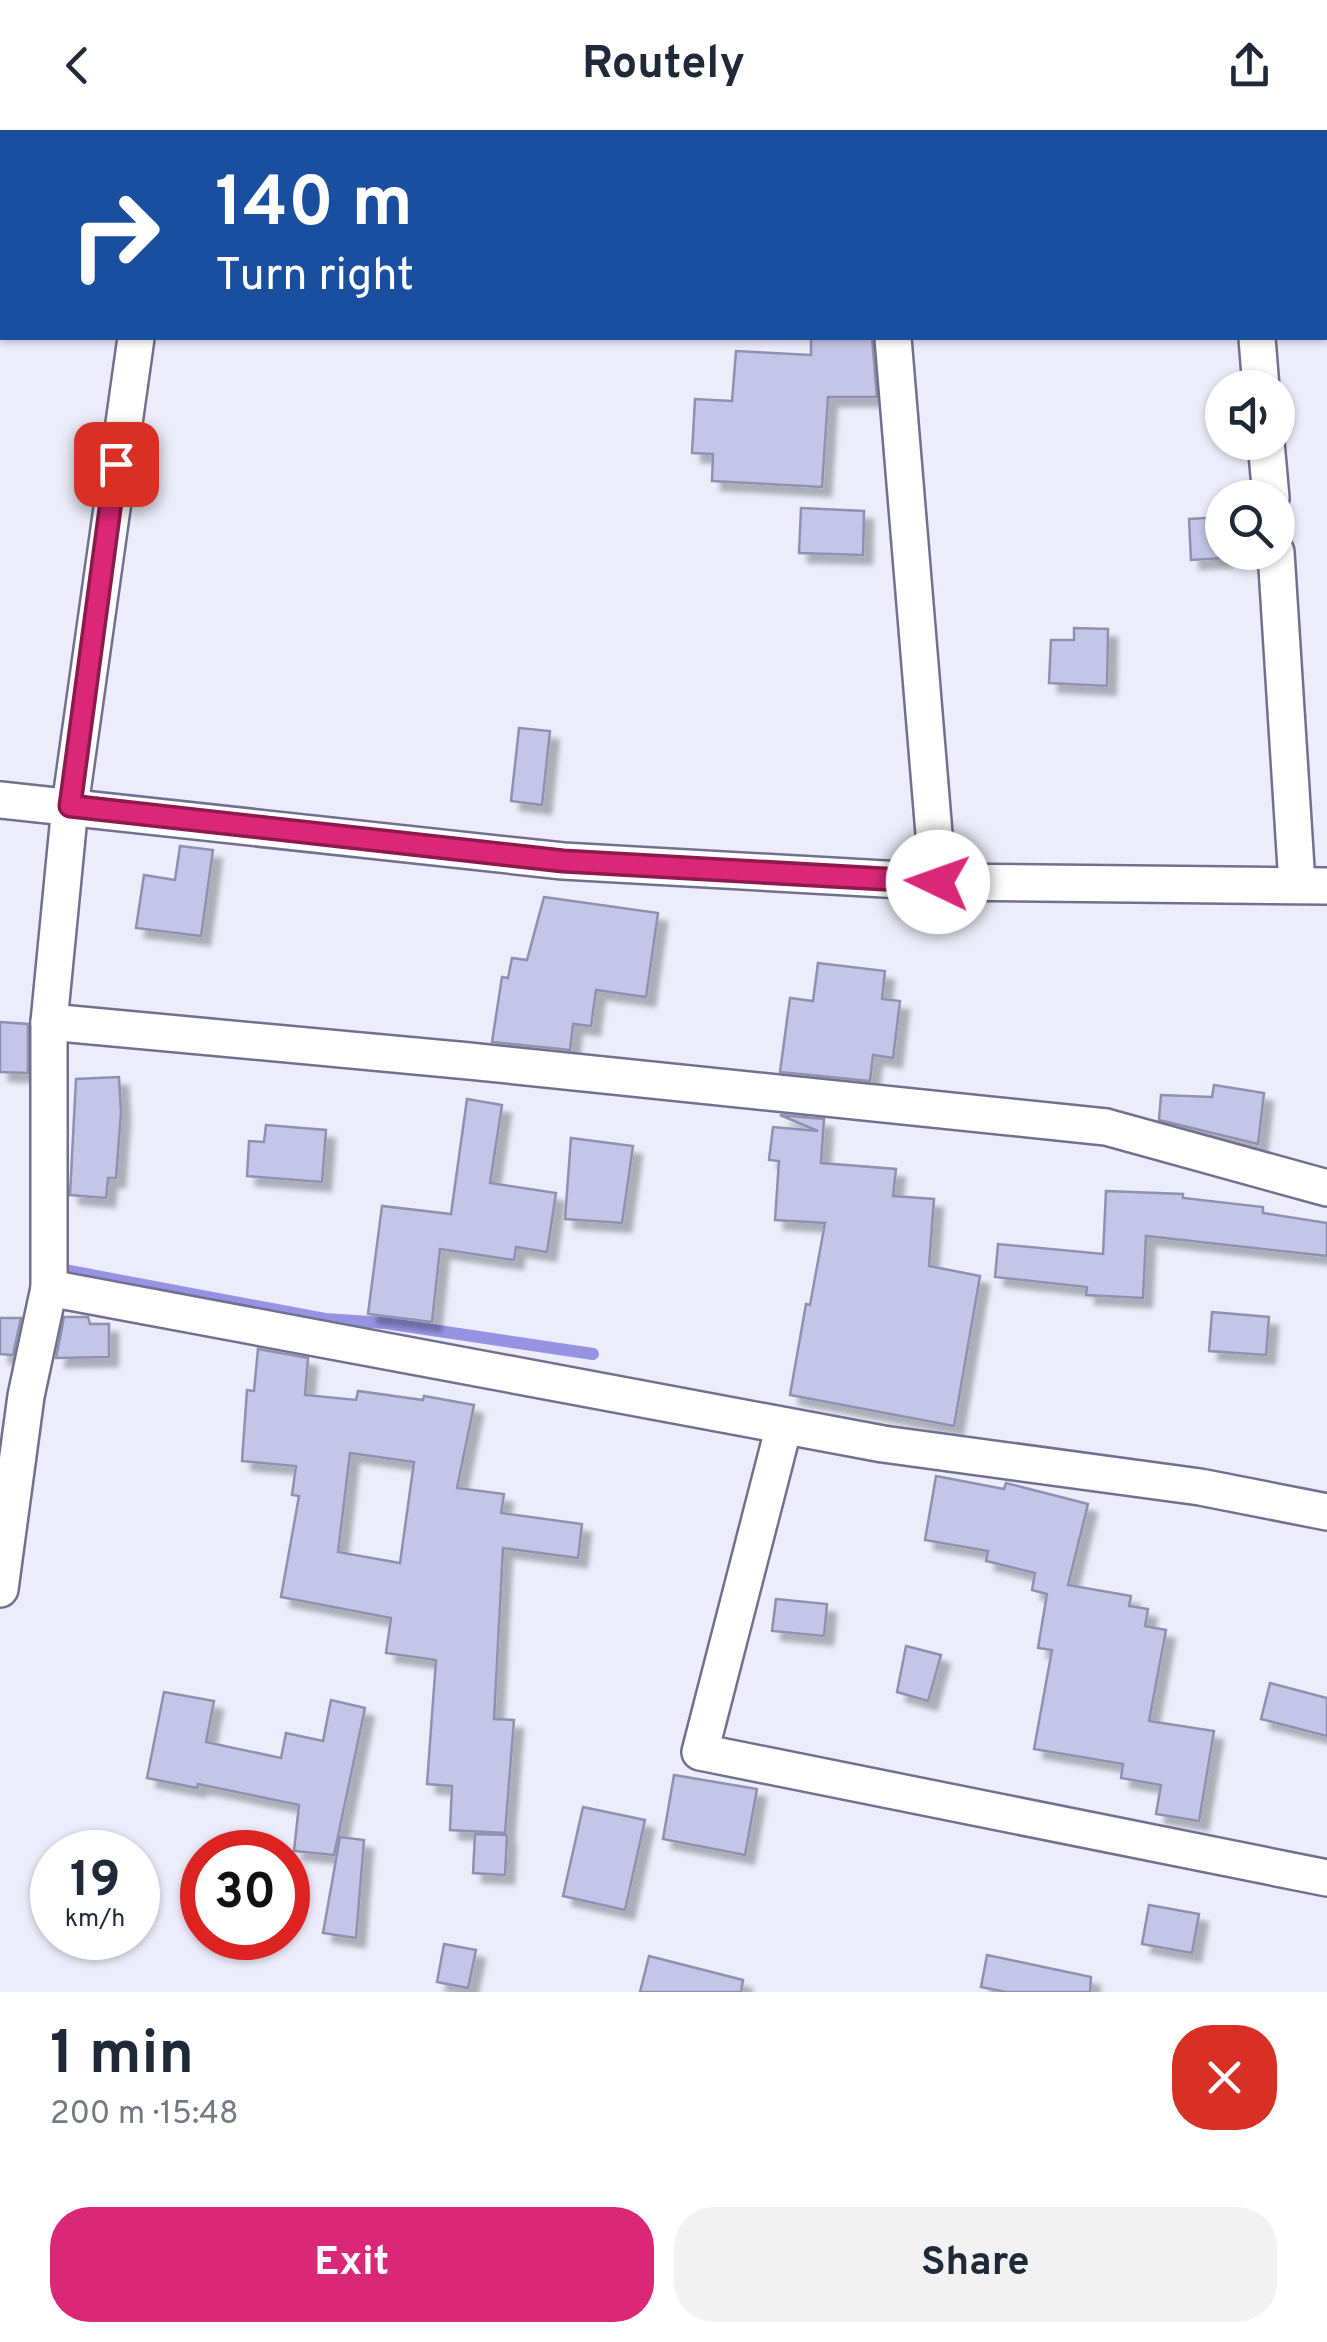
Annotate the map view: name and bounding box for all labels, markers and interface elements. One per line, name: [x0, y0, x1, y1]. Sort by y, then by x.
text: Routely: [582, 37, 745, 94]
icon: back: [50, 38, 105, 93]
icon: share: [1222, 38, 1277, 93]
text: 140 m: [215, 162, 413, 251]
icon: right: [50, 170, 180, 300]
text: Turn right: [215, 249, 414, 306]
map controls: [1205, 370, 1295, 570]
button: sound: [1205, 370, 1295, 460]
pin: [74, 422, 159, 507]
icon: arrive: [89, 437, 144, 492]
button: search: [1205, 480, 1295, 570]
position arrow: [886, 830, 990, 934]
speed limit sign: 30: [180, 1830, 310, 1960]
text: 19: [70, 1851, 120, 1914]
text: km/h: [65, 1904, 125, 1936]
text: 1 min: [50, 2019, 194, 2095]
button: close: [1172, 2025, 1277, 2130]
text: 200 m · 15:48: [50, 2095, 239, 2135]
button: Exit: [50, 2207, 654, 2322]
button: Share: [674, 2207, 1277, 2322]

